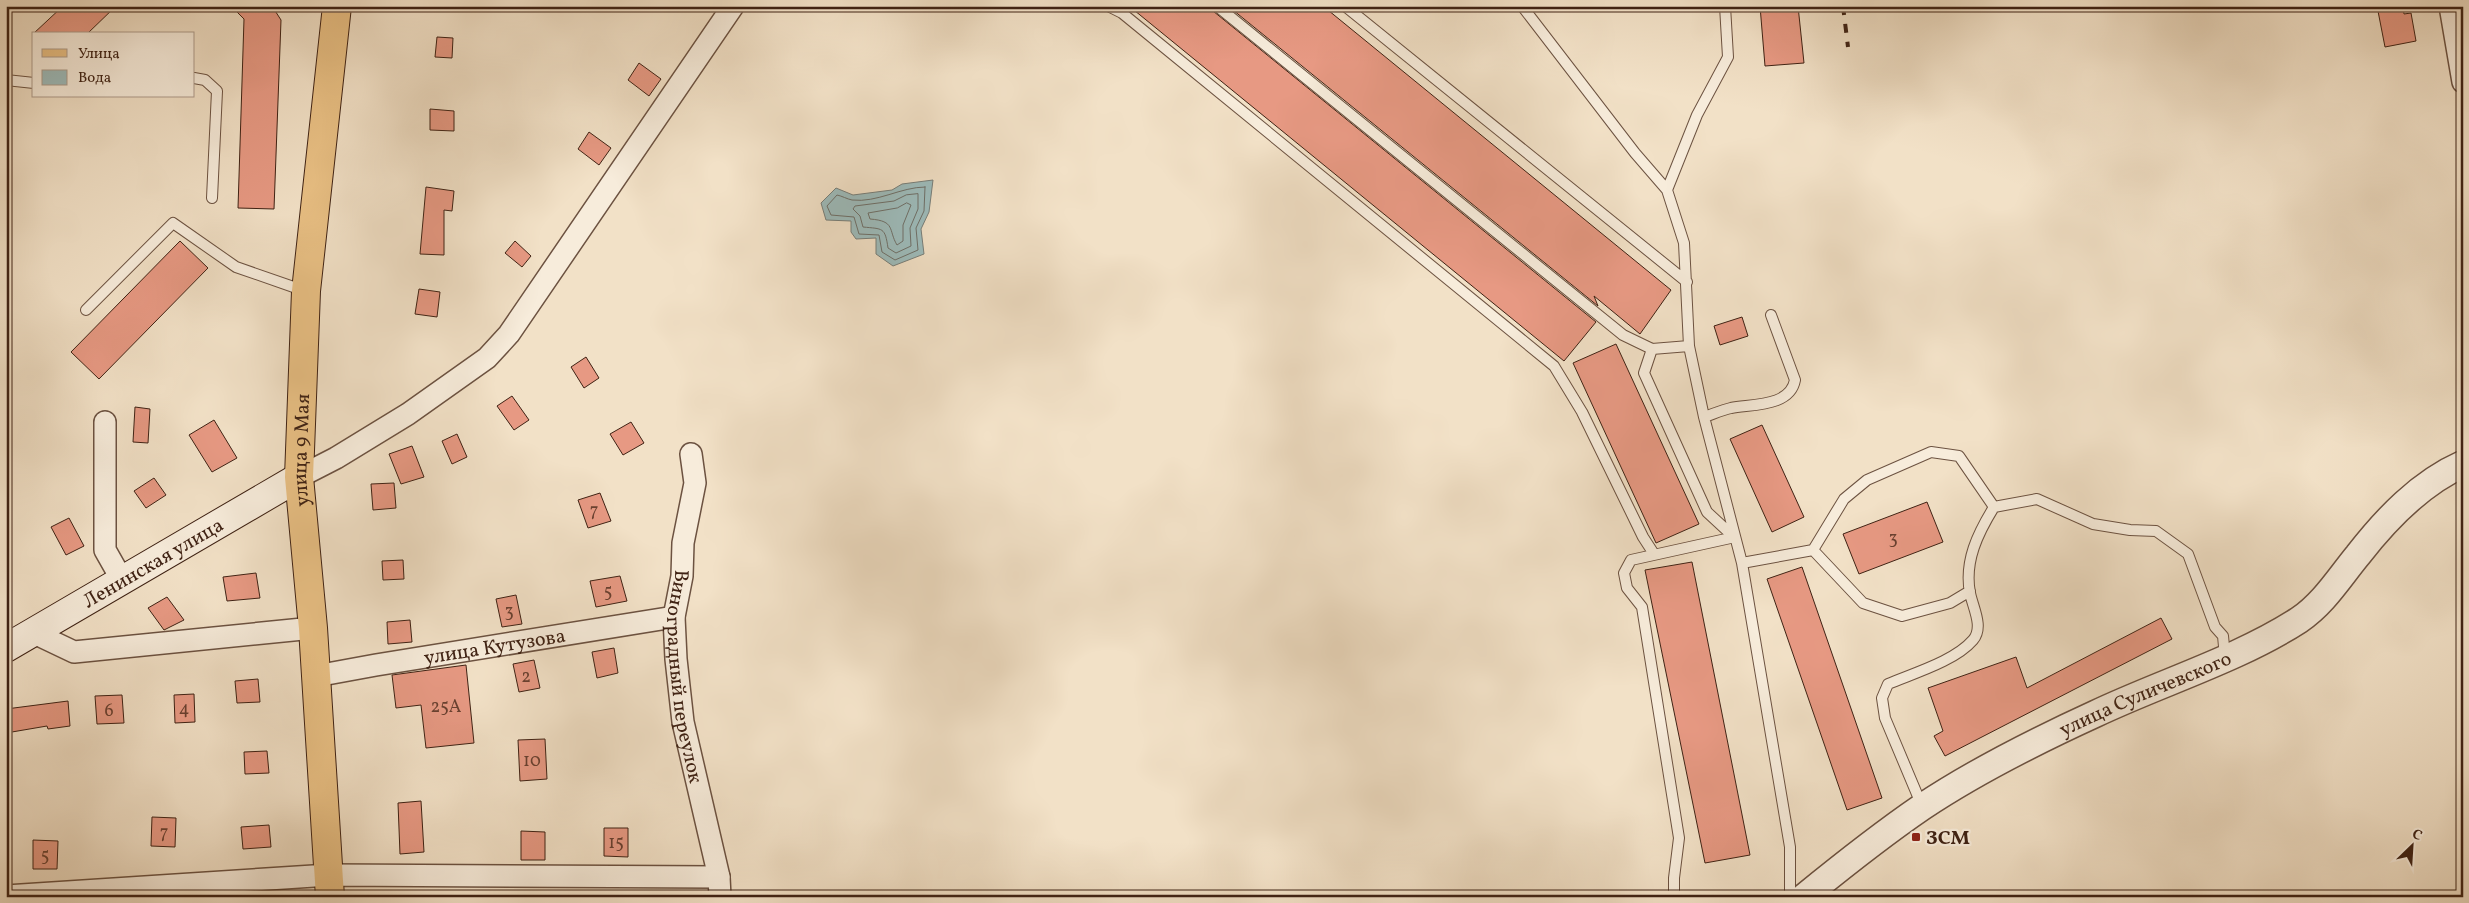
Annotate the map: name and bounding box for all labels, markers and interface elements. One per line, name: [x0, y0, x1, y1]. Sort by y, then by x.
legend: [32, 32, 195, 98]
text: Улица: [78, 44, 120, 65]
text: Вода: [78, 68, 111, 89]
street label: улица 9 Мая: [287, 393, 318, 508]
house number: 7: [590, 499, 598, 524]
street label: Ленинская улица: [78, 512, 229, 616]
house number: 3: [1888, 527, 1898, 552]
street label: Виноградный переулок: [658, 569, 709, 787]
house number: 5: [604, 580, 612, 605]
house number: 3: [504, 600, 514, 625]
street label: улица Кутузова: [422, 623, 568, 673]
street label: улица Суличевского: [2055, 646, 2236, 745]
house number: 2: [521, 665, 531, 690]
house number: 25А: [431, 695, 462, 720]
house number: 4: [179, 697, 189, 722]
house number: 6: [104, 699, 114, 724]
house number: 10: [523, 749, 541, 774]
north arrow: [2386, 820, 2436, 870]
house number: 7: [160, 821, 168, 846]
place label: ЗСМ: [1926, 825, 1970, 853]
text: С: [2409, 825, 2425, 846]
house number: 15: [608, 831, 624, 856]
marker: ЗСМ: [1910, 831, 1922, 843]
house number: 5: [41, 844, 49, 869]

